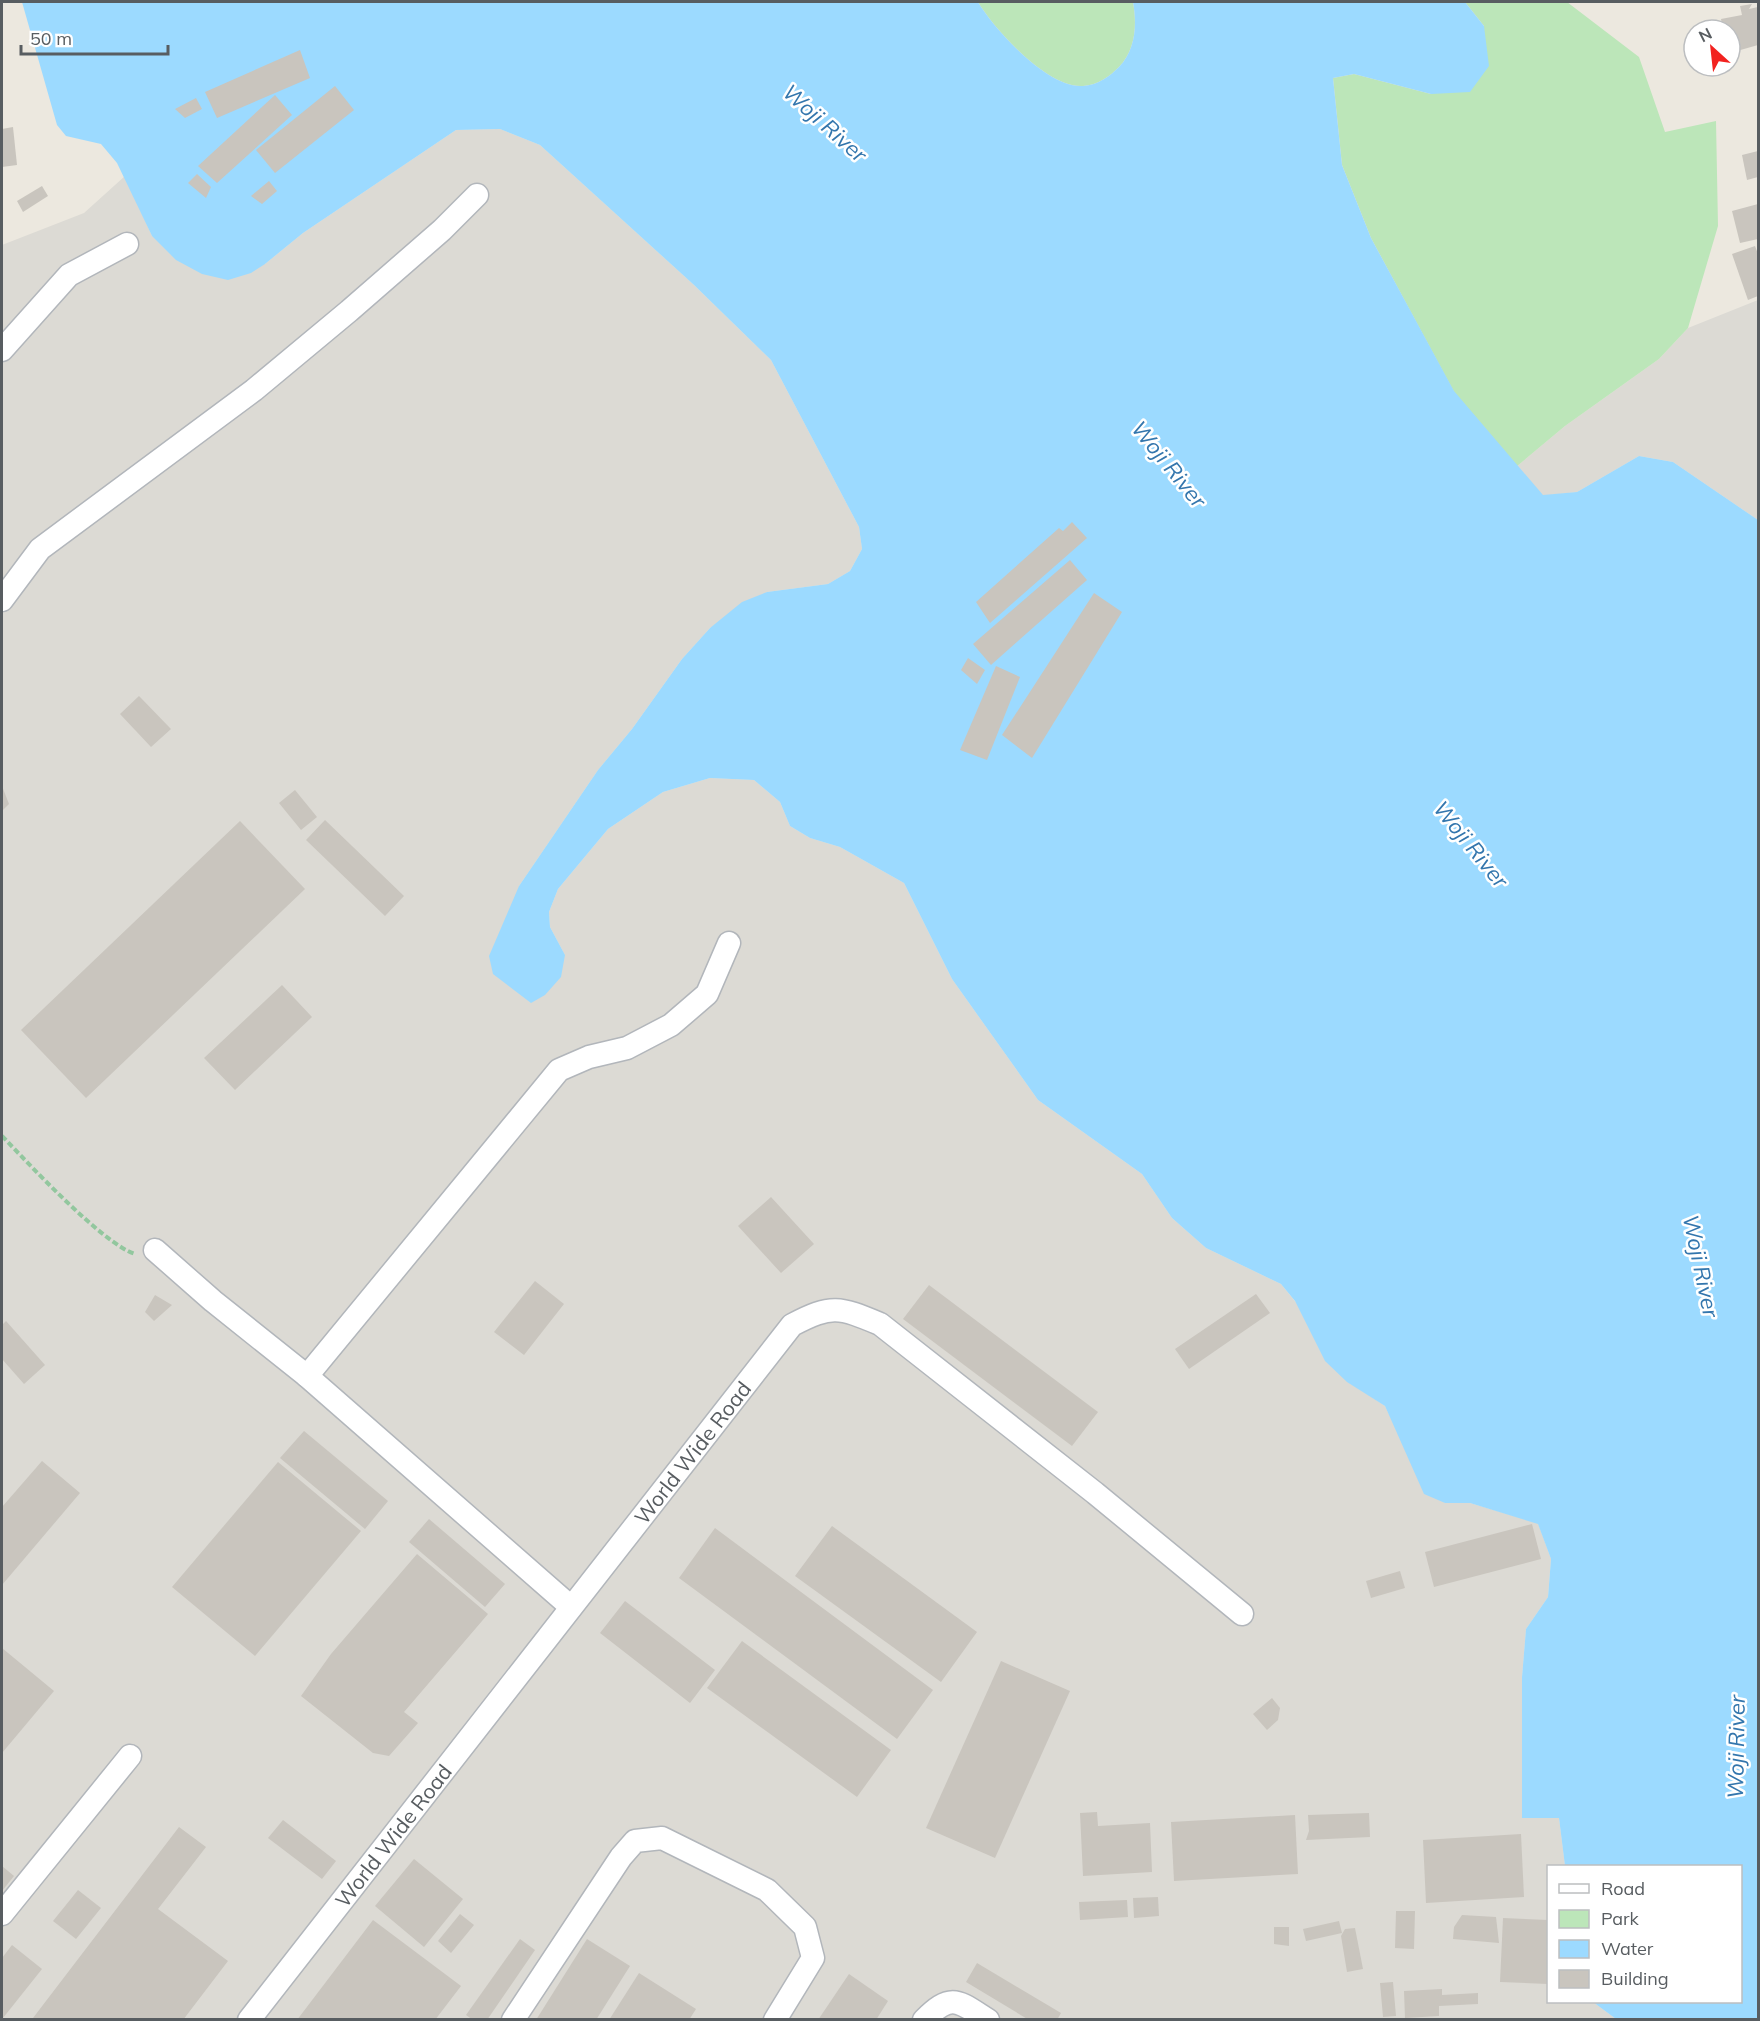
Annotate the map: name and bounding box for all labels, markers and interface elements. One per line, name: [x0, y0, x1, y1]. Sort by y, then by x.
scale bar: [21, 18, 168, 56]
north arrow: [1682, 18, 1742, 78]
text: N: [1695, 23, 1715, 46]
text: 50 m: [30, 27, 72, 50]
water label: Woji River: [777, 78, 874, 169]
water label: Woji River: [1125, 415, 1213, 514]
water label: Woji River: [1427, 795, 1515, 894]
water label: Woji River: [1677, 1212, 1726, 1321]
street label: World Wide Road: [628, 1376, 756, 1529]
water label: Woji River: [1721, 1694, 1751, 1799]
street label: World Wide Road: [329, 1759, 457, 1912]
legend: [1547, 1865, 1742, 2003]
text: Road: [1601, 1877, 1645, 1900]
text: Park: [1601, 1907, 1640, 1930]
text: Water: [1601, 1937, 1654, 1960]
text: Building: [1601, 1967, 1669, 1990]

